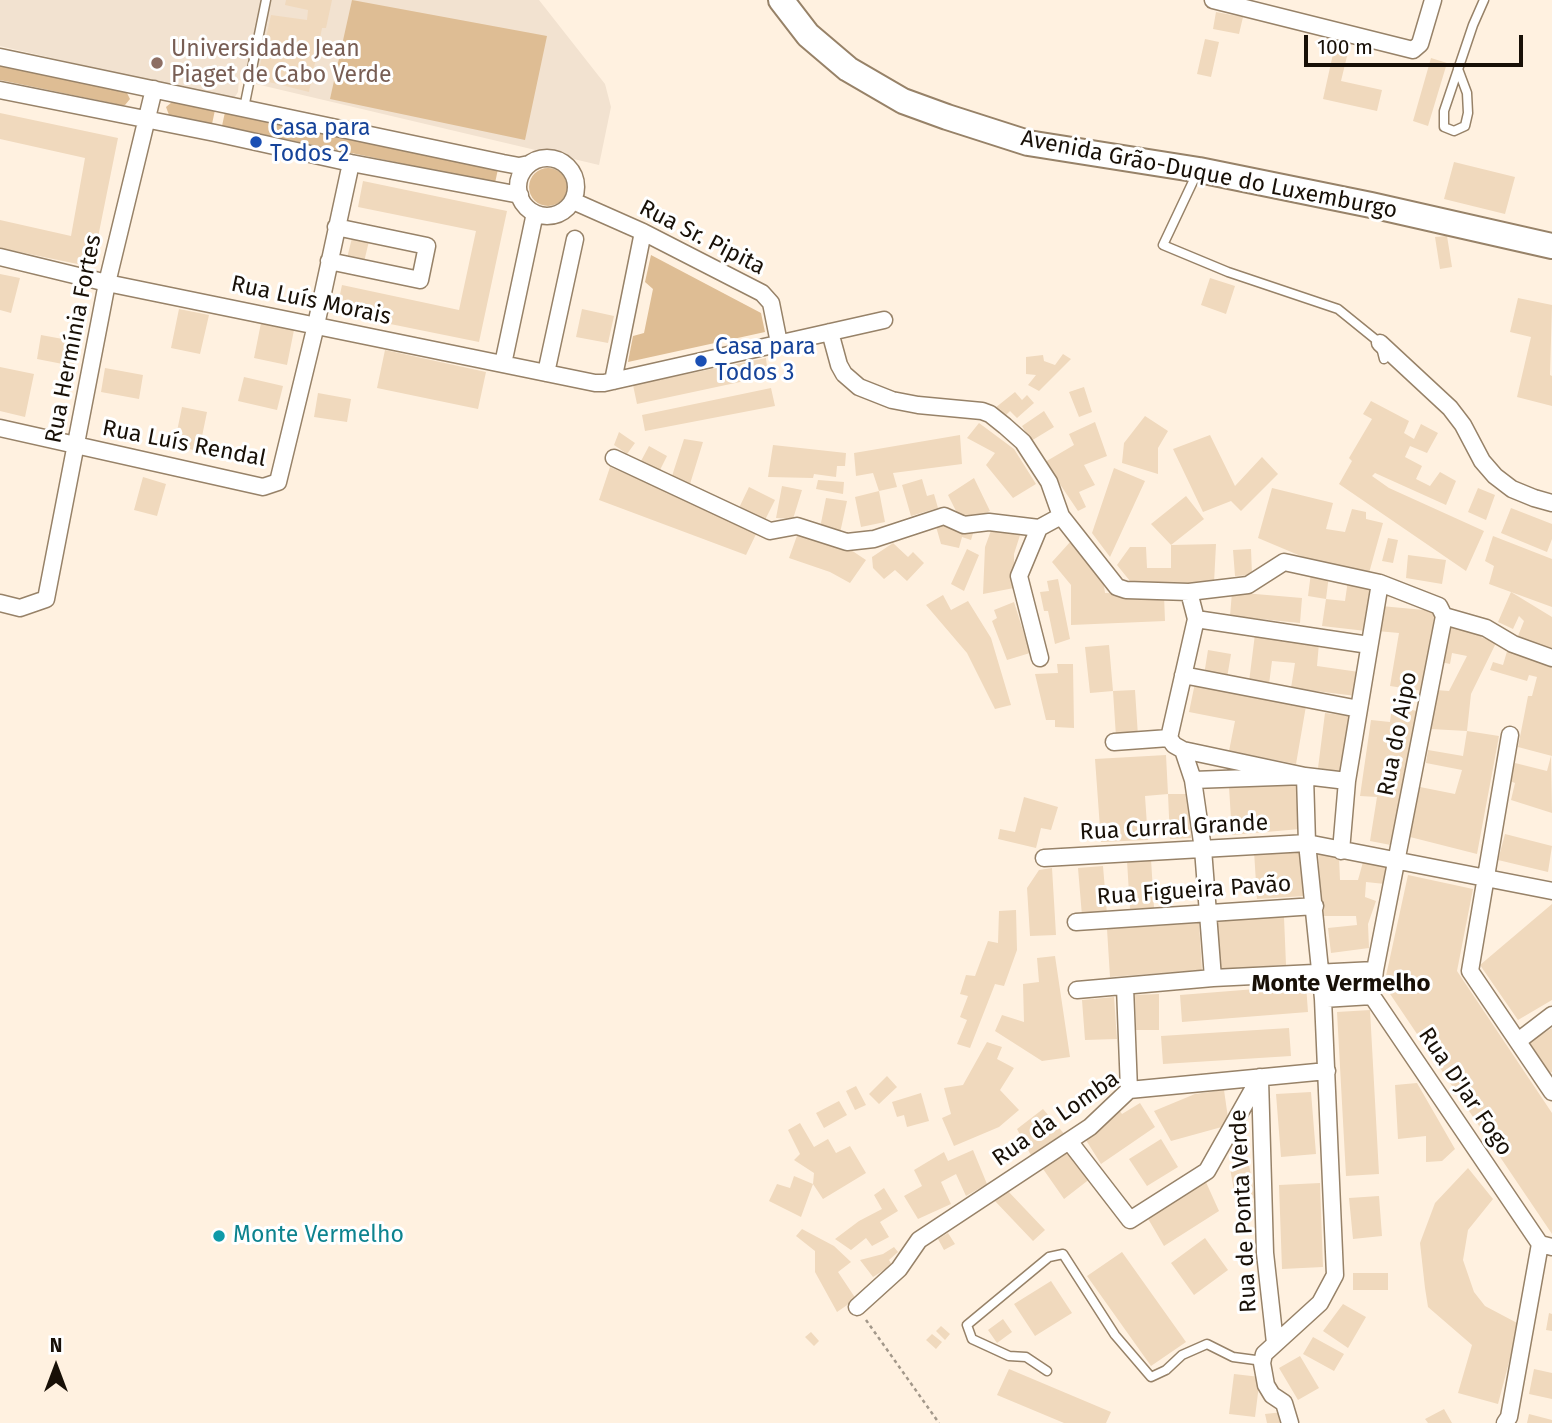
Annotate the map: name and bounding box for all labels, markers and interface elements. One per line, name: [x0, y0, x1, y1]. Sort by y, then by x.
scale bar: [1307, 21, 1526, 65]
text: 100 m: [1317, 34, 1373, 60]
place label: Universidade Jean Piaget de Cabo Verde: [171, 36, 392, 90]
marker: Universidade Jean Piaget de Cabo Verde: [149, 55, 165, 71]
place label: Casa para Todos 2: [270, 115, 371, 169]
street label: Avenida Grão-Duque do Luxemburgo: [1019, 125, 1399, 225]
marker: Casa para Todos 2: [248, 134, 264, 150]
street label: Rua Sr. Pipita: [634, 194, 770, 282]
street label: Rua Hermínia Fortes: [40, 232, 108, 446]
street label: Rua Luís Morais: [228, 271, 394, 331]
place label: Casa para Todos 3: [715, 334, 816, 388]
marker: Casa para Todos 3: [693, 353, 709, 369]
street label: Rua Luís Rendal: [100, 415, 268, 473]
street label: Rua do Aipo: [1372, 670, 1424, 798]
street label: Rua Curral Grande: [1079, 809, 1269, 847]
street label: Rua Figueira Pavão: [1096, 870, 1292, 912]
district label: Monte Vermelho: [1252, 970, 1430, 998]
street label: Rua D'Jar Fogo: [1412, 1023, 1518, 1161]
street label: Rua da Lomba: [987, 1065, 1125, 1173]
street label: Rua de Ponta Verde: [1225, 1108, 1263, 1314]
place label: Monte Vermelho: [233, 1222, 404, 1250]
marker: Monte Vermelho: [211, 1228, 227, 1244]
north arrow: [21, 1332, 91, 1402]
text: N: [50, 1334, 62, 1357]

